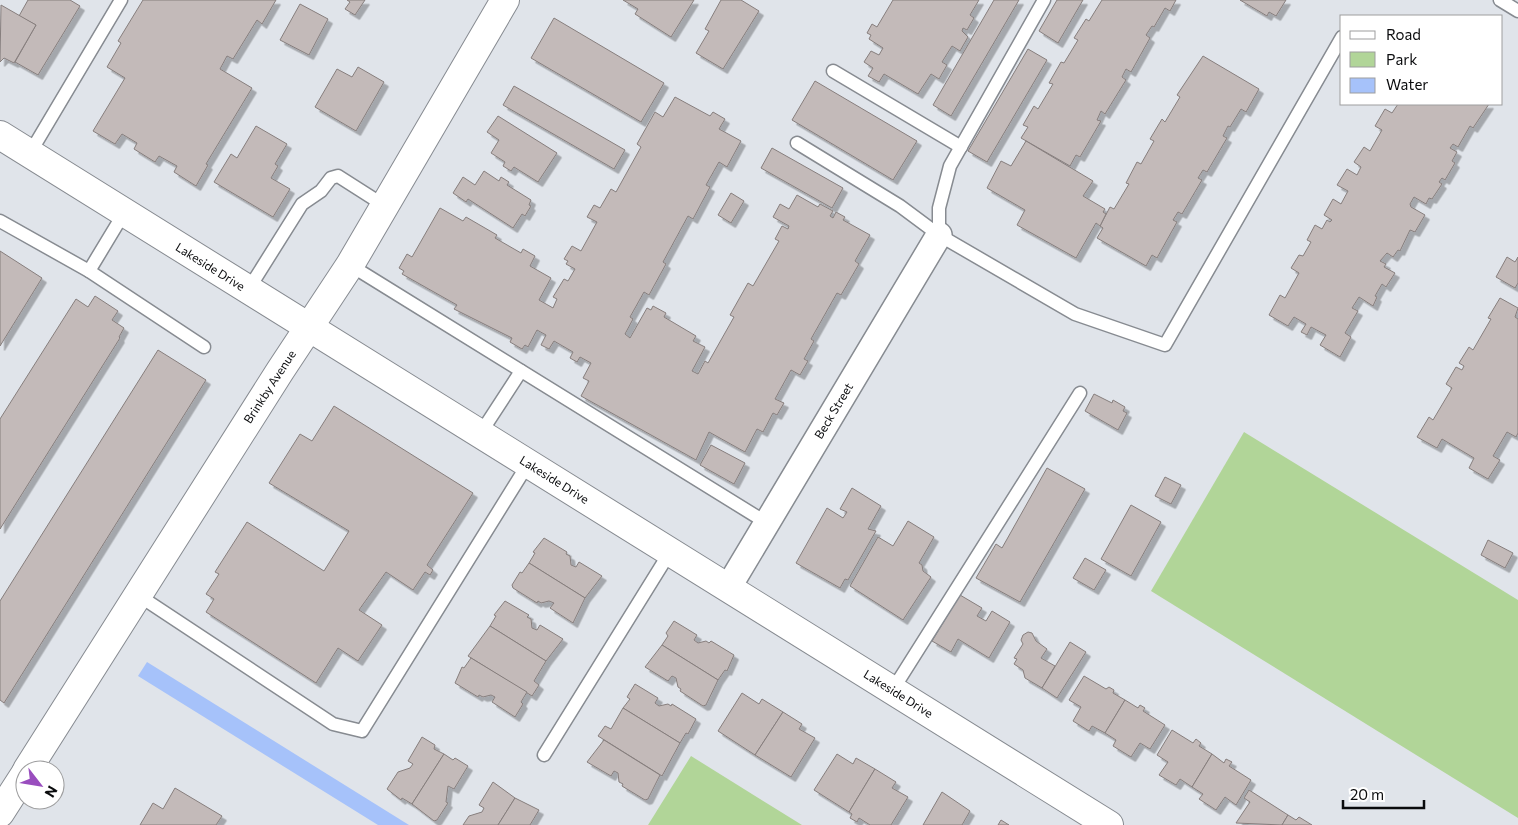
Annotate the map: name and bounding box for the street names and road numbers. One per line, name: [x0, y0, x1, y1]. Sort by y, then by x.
street label: Lakeside Drive: [173, 239, 248, 293]
street label: Brinkby Avenue: [240, 347, 298, 426]
street label: Beck Street: [811, 380, 855, 441]
street label: Lakeside Drive: [517, 452, 592, 506]
street label: Lakeside Drive: [861, 666, 936, 720]

